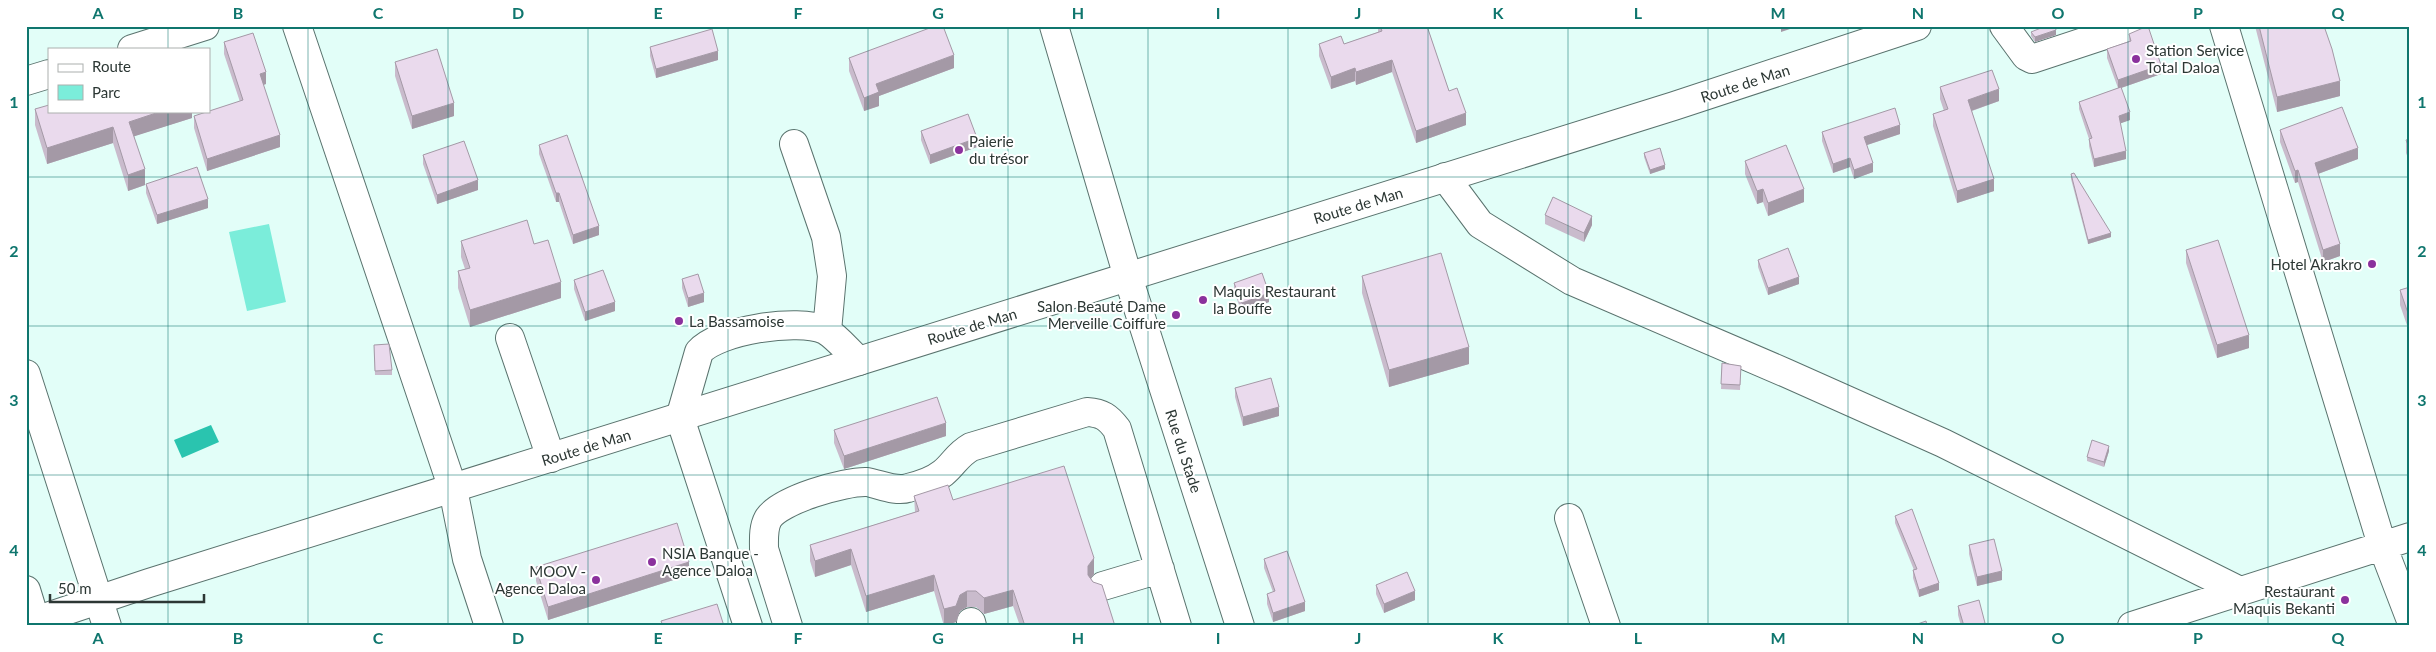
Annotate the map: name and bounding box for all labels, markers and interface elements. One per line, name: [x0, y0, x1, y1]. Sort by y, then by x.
text: A: [91, 3, 104, 22]
text: B: [233, 3, 243, 22]
text: C: [373, 3, 384, 22]
text: D: [512, 3, 524, 22]
text: E: [653, 3, 663, 22]
text: F: [793, 3, 803, 22]
text: G: [932, 3, 944, 22]
text: H: [1072, 3, 1084, 22]
text: I: [1216, 3, 1220, 22]
text: J: [1355, 3, 1361, 22]
text: K: [1493, 3, 1505, 22]
text: L: [1634, 3, 1643, 22]
text: M: [1770, 3, 1786, 22]
text: N: [1912, 3, 1924, 22]
text: O: [2052, 3, 2065, 22]
text: P: [2193, 3, 2203, 22]
text: Q: [2332, 3, 2345, 22]
place label: Station Service Total Daloa: [2146, 41, 2244, 76]
legend: [48, 48, 210, 112]
marker: Station Service Total Daloa: [2130, 53, 2142, 65]
text: Route: [92, 57, 131, 75]
street label: Route de Man: [1698, 60, 1792, 106]
text: Parc: [92, 83, 121, 101]
text: 1: [9, 92, 19, 111]
text: 1: [2417, 92, 2427, 111]
place label: Paierie du trésor: [969, 132, 1029, 167]
marker: Paierie du trésor: [953, 144, 965, 156]
street label: Route de Man: [1311, 183, 1405, 227]
text: 2: [9, 241, 19, 260]
text: 2: [2417, 241, 2427, 260]
place label: Hotel Akrakro: [2270, 255, 2362, 273]
marker: Hotel Akrakro: [2366, 258, 2378, 270]
place label: Maquis Restaurant la Bouffe: [1213, 282, 1336, 317]
marker: Maquis Restaurant la Bouffe: [1197, 294, 1209, 306]
place label: Salon Beauté Dame Merveille Coiffure: [1037, 297, 1166, 332]
street label: Route de Man: [925, 304, 1019, 348]
marker: Salon Beauté Dame Merveille Coiffure: [1170, 309, 1182, 321]
place label: La Bassamoise: [689, 312, 784, 330]
marker: La Bassamoise: [673, 315, 685, 327]
text: 3: [9, 390, 19, 409]
text: 3: [2417, 390, 2427, 409]
street label: Rue du Stade: [1162, 407, 1206, 495]
street label: Route de Man: [539, 425, 633, 469]
text: 4: [9, 540, 19, 559]
text: 4: [2417, 540, 2427, 559]
place label: NSIA Banque - Agence Daloa: [662, 544, 759, 579]
marker: NSIA Banque - Agence Daloa: [646, 556, 658, 568]
place label: MOOV - Agence Daloa: [495, 562, 586, 597]
scale bar: [50, 572, 204, 604]
marker: MOOV - Agence Daloa: [590, 574, 602, 586]
text: 50 m: [58, 579, 92, 597]
place label: Restaurant Maquis Bekanti: [2233, 582, 2336, 617]
marker: Restaurant Maquis Bekanti: [2339, 594, 2351, 606]
text: A: [91, 628, 104, 647]
text: B: [233, 628, 243, 647]
text: C: [373, 628, 384, 647]
text: D: [512, 628, 524, 647]
text: E: [653, 628, 663, 647]
text: F: [793, 628, 803, 647]
text: G: [932, 628, 944, 647]
text: H: [1072, 628, 1084, 647]
text: I: [1216, 628, 1220, 647]
text: J: [1355, 628, 1361, 647]
text: K: [1493, 628, 1505, 647]
text: L: [1634, 628, 1643, 647]
text: M: [1770, 628, 1786, 647]
text: N: [1912, 628, 1924, 647]
text: O: [2052, 628, 2065, 647]
text: P: [2193, 628, 2203, 647]
text: Q: [2332, 628, 2345, 647]

